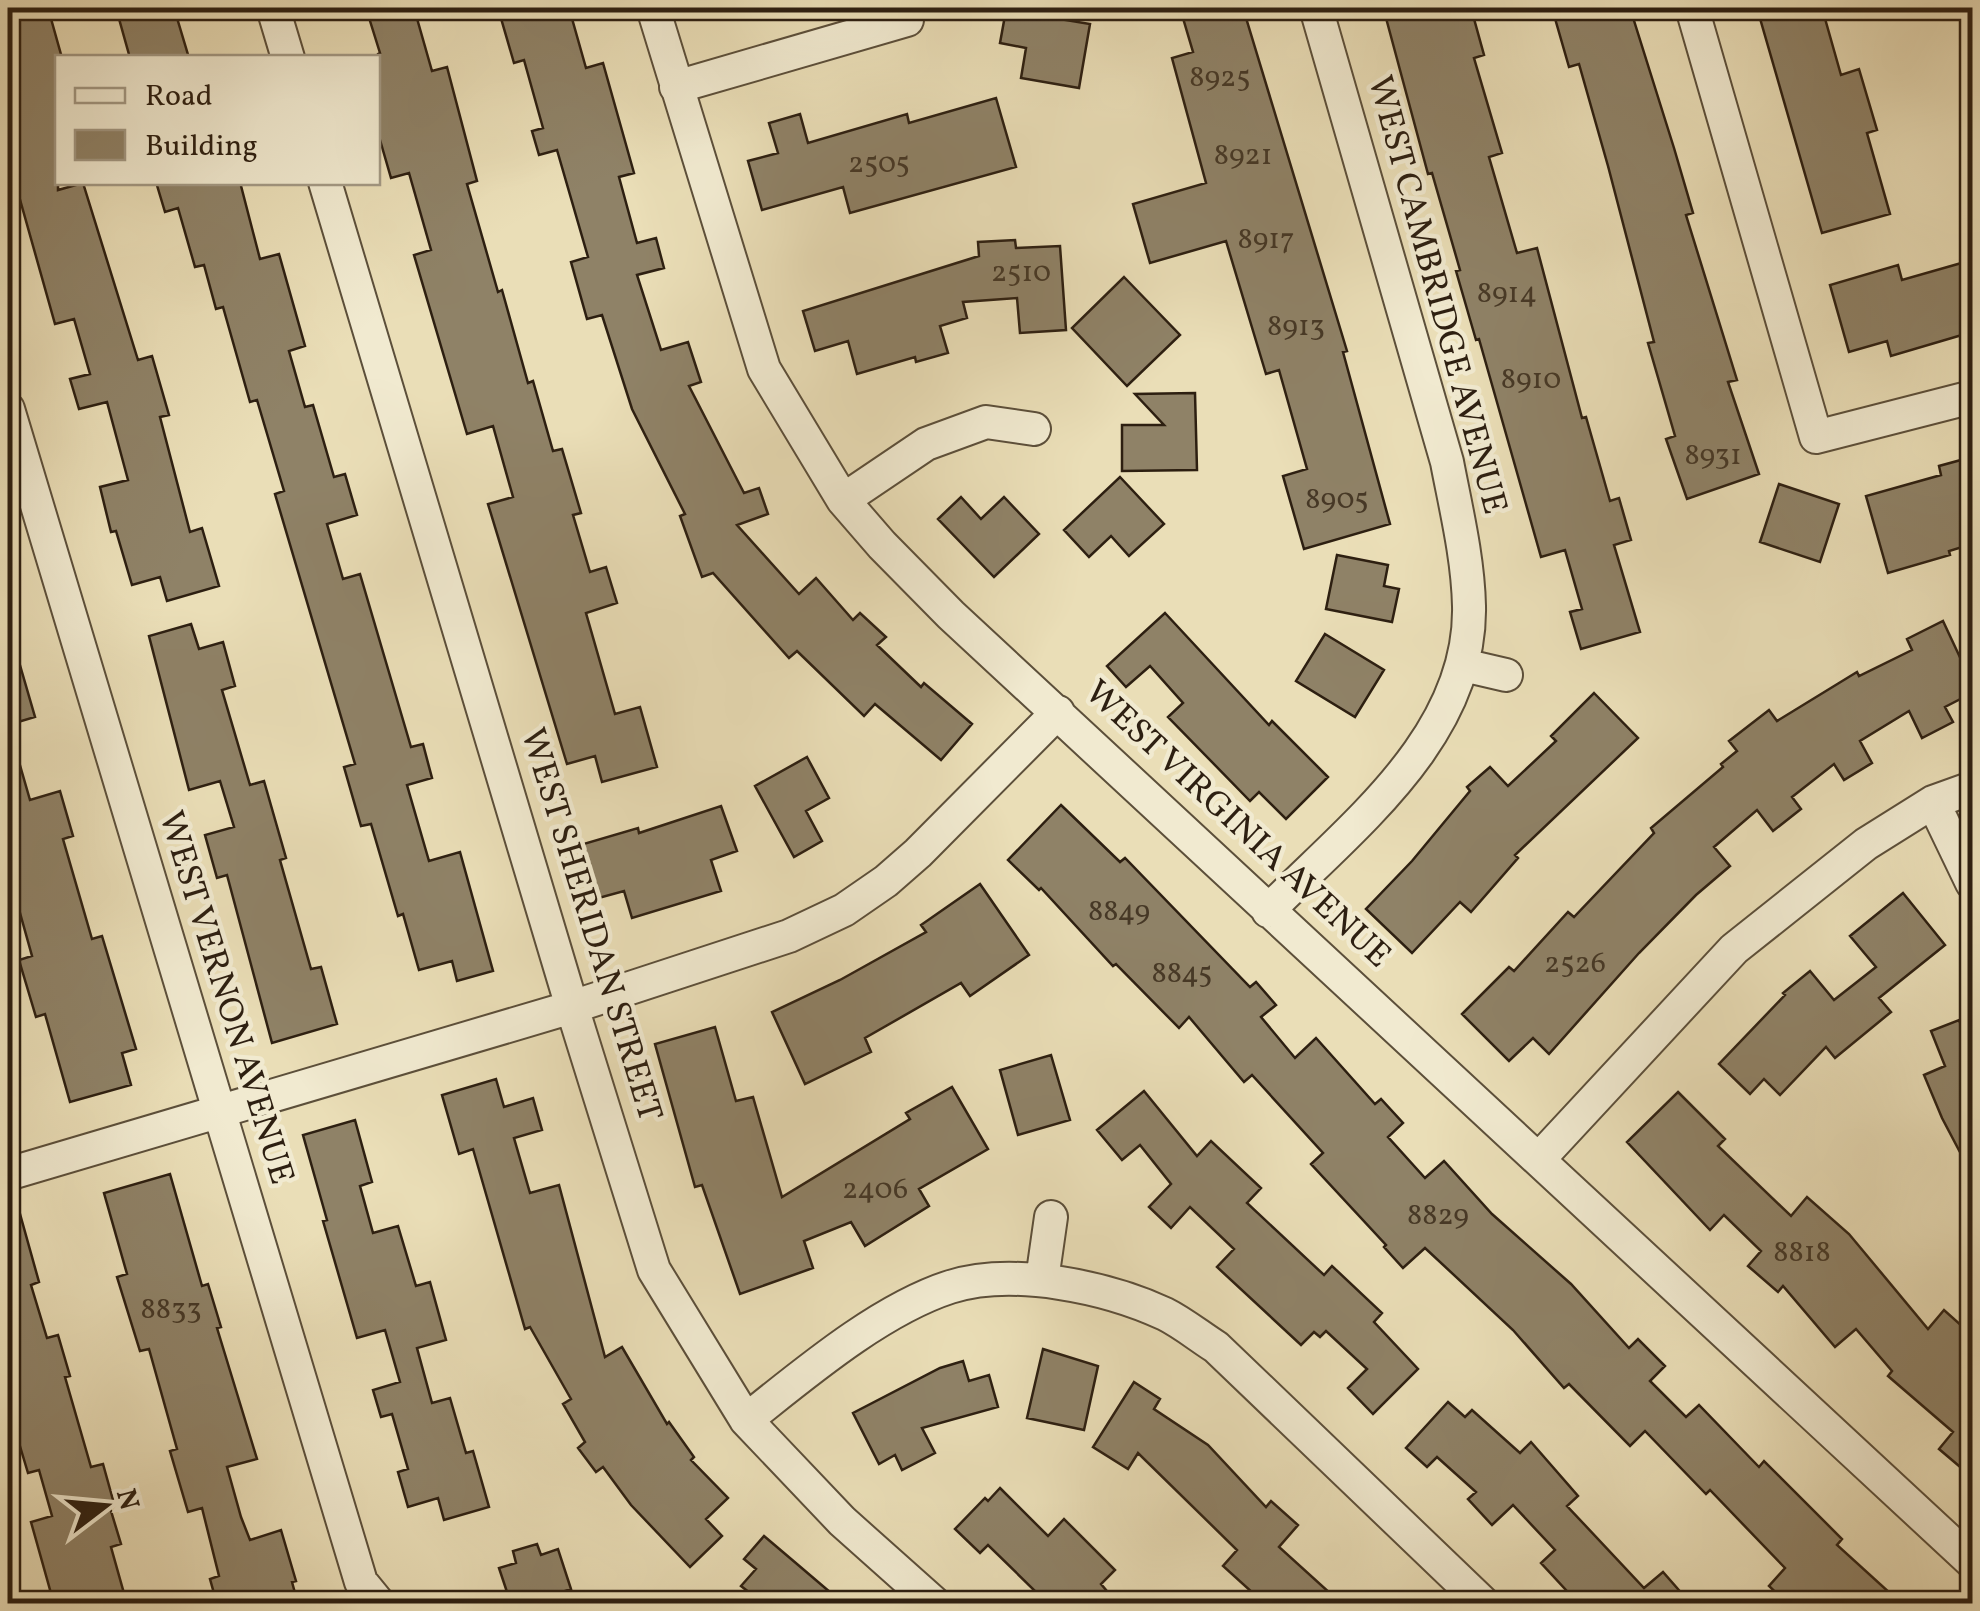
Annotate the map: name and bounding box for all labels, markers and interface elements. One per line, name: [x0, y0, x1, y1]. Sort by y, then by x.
legend: [55, 55, 380, 185]
house number: 8925: [1189, 57, 1251, 99]
street label: WEST CAMBRIDGE AVENUE: [1354, 70, 1518, 520]
text: Road: [145, 76, 213, 118]
text: Building: [145, 126, 258, 168]
house number: 8921: [1214, 135, 1272, 177]
house number: 2505: [848, 143, 910, 185]
house number: 8917: [1238, 219, 1295, 261]
house number: 2510: [991, 252, 1051, 294]
house number: 8914: [1477, 273, 1537, 315]
house number: 8913: [1267, 306, 1325, 348]
house number: 8910: [1501, 359, 1561, 401]
house number: 8931: [1684, 435, 1742, 477]
house number: 8905: [1305, 479, 1369, 521]
street label: WEST VIRGINIA AVENUE: [1073, 670, 1401, 980]
street label: WEST SHERIDAN STREET: [507, 722, 673, 1128]
street label: WEST VERNON AVENUE: [145, 805, 305, 1191]
house number: 8849: [1088, 891, 1150, 933]
house number: 2526: [1544, 943, 1606, 985]
house number: 8845: [1151, 953, 1213, 995]
house number: 2406: [842, 1169, 908, 1211]
house number: 8829: [1407, 1195, 1469, 1237]
house number: 8818: [1773, 1232, 1831, 1274]
house number: 8833: [140, 1289, 202, 1331]
north arrow: [55, 1456, 155, 1556]
text: N: [105, 1485, 148, 1515]

